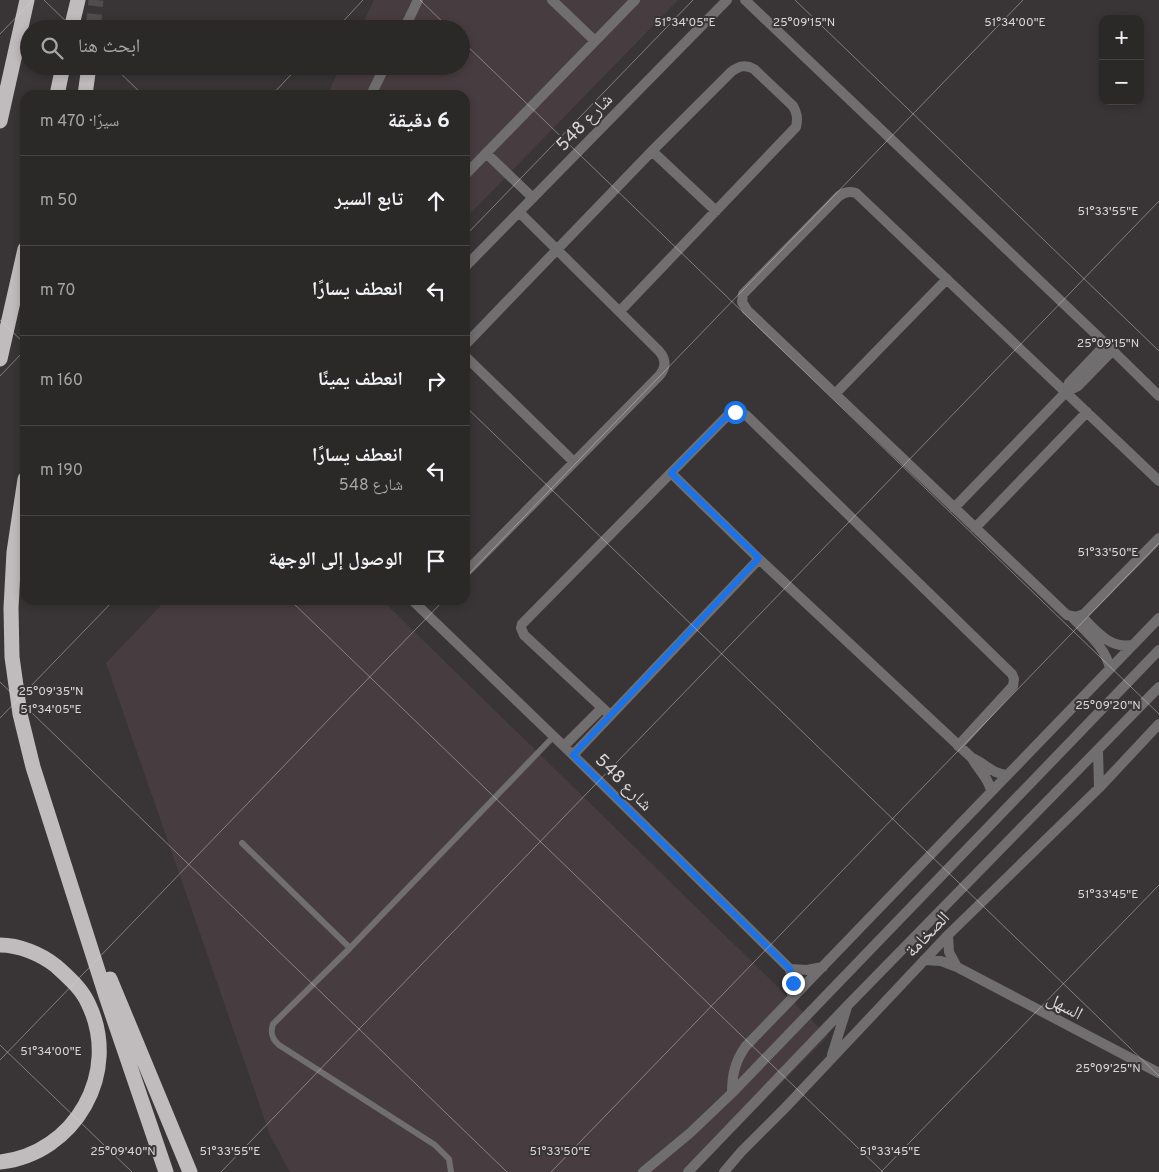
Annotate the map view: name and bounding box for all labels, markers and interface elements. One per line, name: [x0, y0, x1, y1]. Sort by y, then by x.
text: 51°34'05"E: [654, 15, 716, 31]
text: 25°09'15"N: [773, 15, 835, 31]
text: 51°34'00"E: [984, 15, 1046, 31]
map controls: [1099, 15, 1144, 105]
button: +: [1099, 15, 1144, 60]
search box: [20, 20, 470, 75]
icon: search: [38, 34, 66, 62]
text: ابحث هنا: [78, 35, 140, 59]
button: −: [1099, 60, 1144, 105]
street label: شارع 548: [552, 89, 618, 157]
text: 6 دقيقة: [388, 108, 450, 135]
text: سيرًا · 470 m: [40, 112, 119, 132]
icon: ahead: [422, 187, 450, 215]
text: تابع السير: [335, 188, 403, 212]
text: 50 m: [40, 191, 78, 211]
text: 51°33'55"E: [1078, 204, 1138, 220]
icon: left: [422, 277, 450, 305]
text: انعطف يسارًا: [312, 278, 403, 302]
text: 70 m: [40, 281, 75, 301]
text: 25°09'15"N: [1077, 336, 1139, 352]
icon: right: [422, 367, 450, 395]
text: انعطف يمينًا: [318, 368, 403, 392]
text: 160 m: [40, 371, 83, 391]
route start: [724, 401, 747, 424]
text: انعطف يسارًا: [312, 444, 403, 468]
icon: left: [422, 457, 450, 485]
text: 190 m: [40, 461, 83, 481]
text: شارع 548: [339, 476, 403, 496]
text: 51°33'50"E: [1077, 545, 1139, 561]
icon: arrive: [422, 547, 450, 575]
text: الوصول إلى الوجهة: [269, 548, 403, 572]
text: 25°09'35"N: [18, 684, 84, 700]
text: 25°09'20"N: [1075, 698, 1141, 714]
text: 51°34'05"E: [20, 702, 82, 718]
street label: شارع 548: [589, 749, 657, 817]
text: 51°33'45"E: [1078, 887, 1138, 903]
street label: الصخامة: [901, 907, 955, 963]
route end: [782, 972, 805, 995]
street label: السهل: [1042, 988, 1086, 1026]
text: 51°34'00"E: [20, 1044, 82, 1060]
text: 25°09'25"N: [1075, 1061, 1141, 1077]
text: 25°09'40"N: [90, 1144, 156, 1160]
text: 51°33'55"E: [200, 1144, 260, 1160]
text: 51°33'50"E: [529, 1144, 591, 1160]
text: 51°33'45"E: [860, 1144, 920, 1160]

